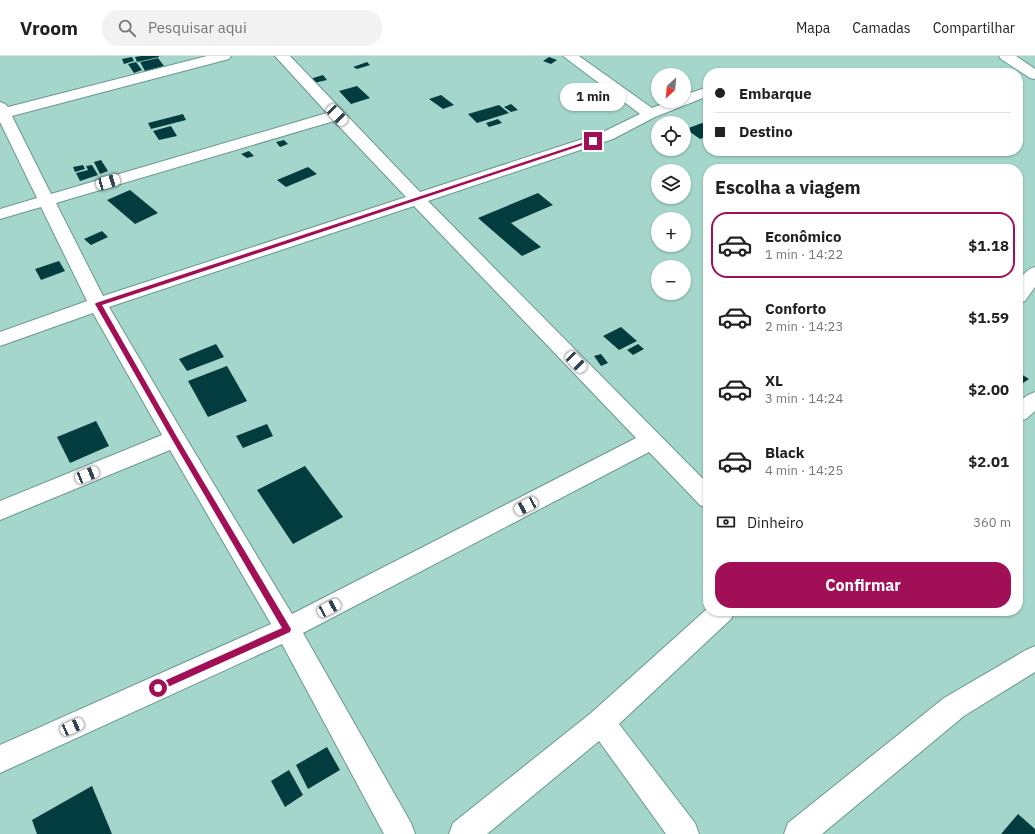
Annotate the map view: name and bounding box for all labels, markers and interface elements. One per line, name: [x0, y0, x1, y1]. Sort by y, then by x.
search box: [102, 10, 382, 46]
text: Vroom: [20, 16, 78, 40]
icon: search: [116, 17, 138, 39]
text: Pesquisar aqui: [148, 18, 247, 37]
text: Mapa: [796, 19, 830, 37]
text: Camadas: [852, 19, 911, 37]
text: Compartilhar: [933, 19, 1015, 37]
north arrow: [651, 68, 691, 108]
map controls: [651, 68, 691, 300]
callout: 1 min: [560, 83, 626, 111]
text: Embarque: [739, 84, 812, 103]
text: 1 min: [576, 88, 610, 105]
car: [324, 102, 350, 128]
button: locate: [651, 116, 691, 156]
text: Destino: [739, 122, 793, 141]
route end: [584, 132, 602, 150]
button: layers: [651, 164, 691, 204]
car: [95, 173, 121, 191]
text: Escolha a viagem: [715, 176, 861, 199]
button: +: [651, 212, 691, 252]
icon: car: [717, 227, 753, 263]
text: Econômico: [765, 227, 841, 246]
text: $1.18: [968, 236, 1009, 255]
text: 1 min · 14:22: [765, 246, 843, 263]
button: −: [651, 260, 691, 300]
icon: car: [717, 299, 753, 335]
text: Conforto: [765, 299, 826, 318]
text: $1.59: [968, 308, 1009, 327]
text: 2 min · 14:23: [765, 318, 843, 335]
car: [563, 349, 589, 375]
icon: car: [717, 371, 753, 407]
text: XL: [765, 371, 783, 390]
text: $2.00: [968, 380, 1009, 399]
text: 3 min · 14:24: [765, 390, 843, 407]
icon: car: [717, 443, 753, 479]
text: Black: [765, 443, 805, 462]
text: $2.01: [968, 452, 1009, 471]
text: 4 min · 14:25: [765, 462, 843, 479]
car: [74, 465, 100, 485]
car: [513, 495, 539, 517]
icon: cash: [715, 511, 737, 533]
text: Dinheiro: [747, 513, 804, 532]
text: 360 m: [973, 514, 1011, 531]
button: Confirmar: [715, 562, 1011, 608]
car: [316, 597, 342, 619]
route start: [149, 679, 167, 697]
car: [59, 717, 85, 737]

